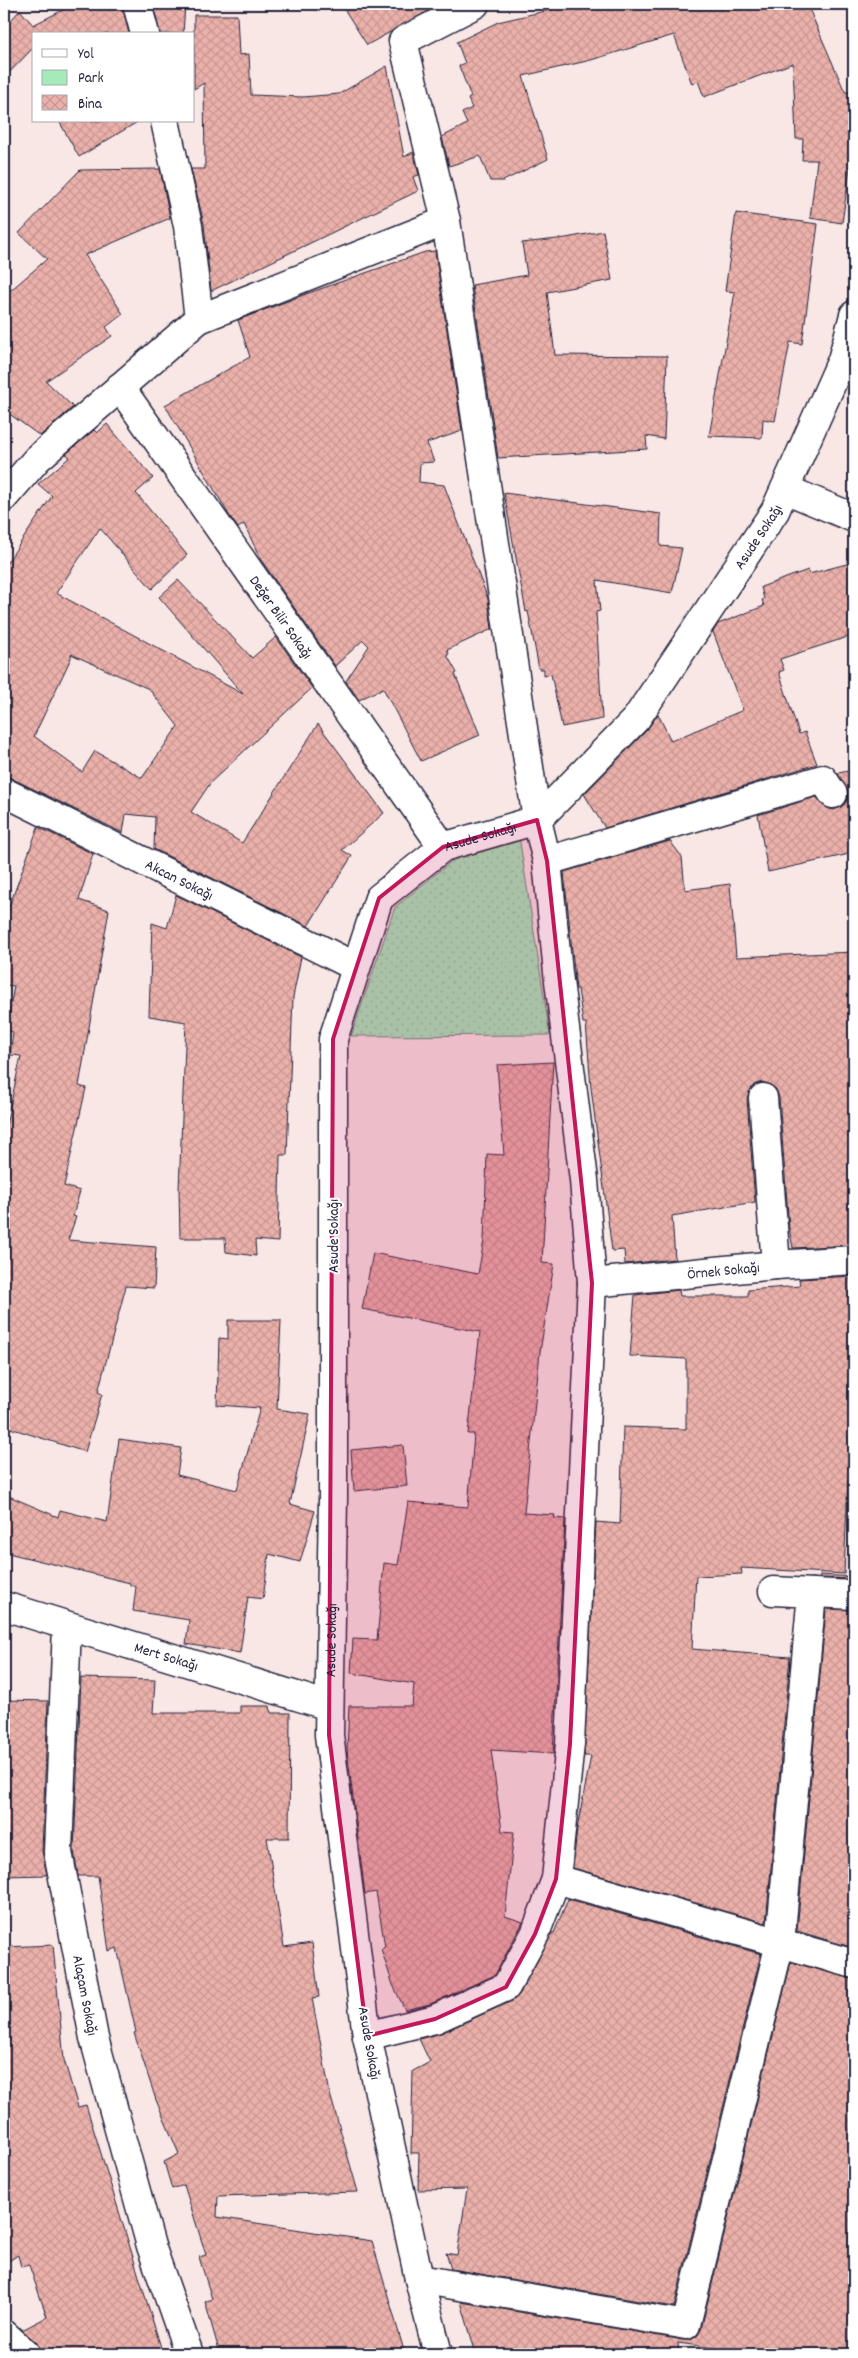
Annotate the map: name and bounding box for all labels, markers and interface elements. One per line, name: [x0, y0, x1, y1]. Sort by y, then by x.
legend: [32, 32, 195, 122]
text: Yol: [78, 44, 94, 66]
text: Park: [78, 68, 104, 90]
text: Bina: [78, 94, 103, 116]
street label: Asude Sokağı: [730, 502, 789, 575]
street label: Değer Bilir Sokağı: [243, 572, 317, 665]
street label: Asude Sokağı: [442, 817, 519, 859]
street label: Akcan Sokağı: [141, 855, 217, 907]
street label: Asude Sokağı: [324, 1199, 346, 1273]
street label: Örnek Sokağı: [686, 1258, 761, 1287]
street label: Asude Sokağı: [321, 1603, 344, 1677]
street label: Mert Sokağı: [131, 1638, 201, 1678]
street label: Alaçam Sokağı: [65, 1953, 102, 2038]
street label: Asude Sokağı: [351, 2005, 385, 2082]

